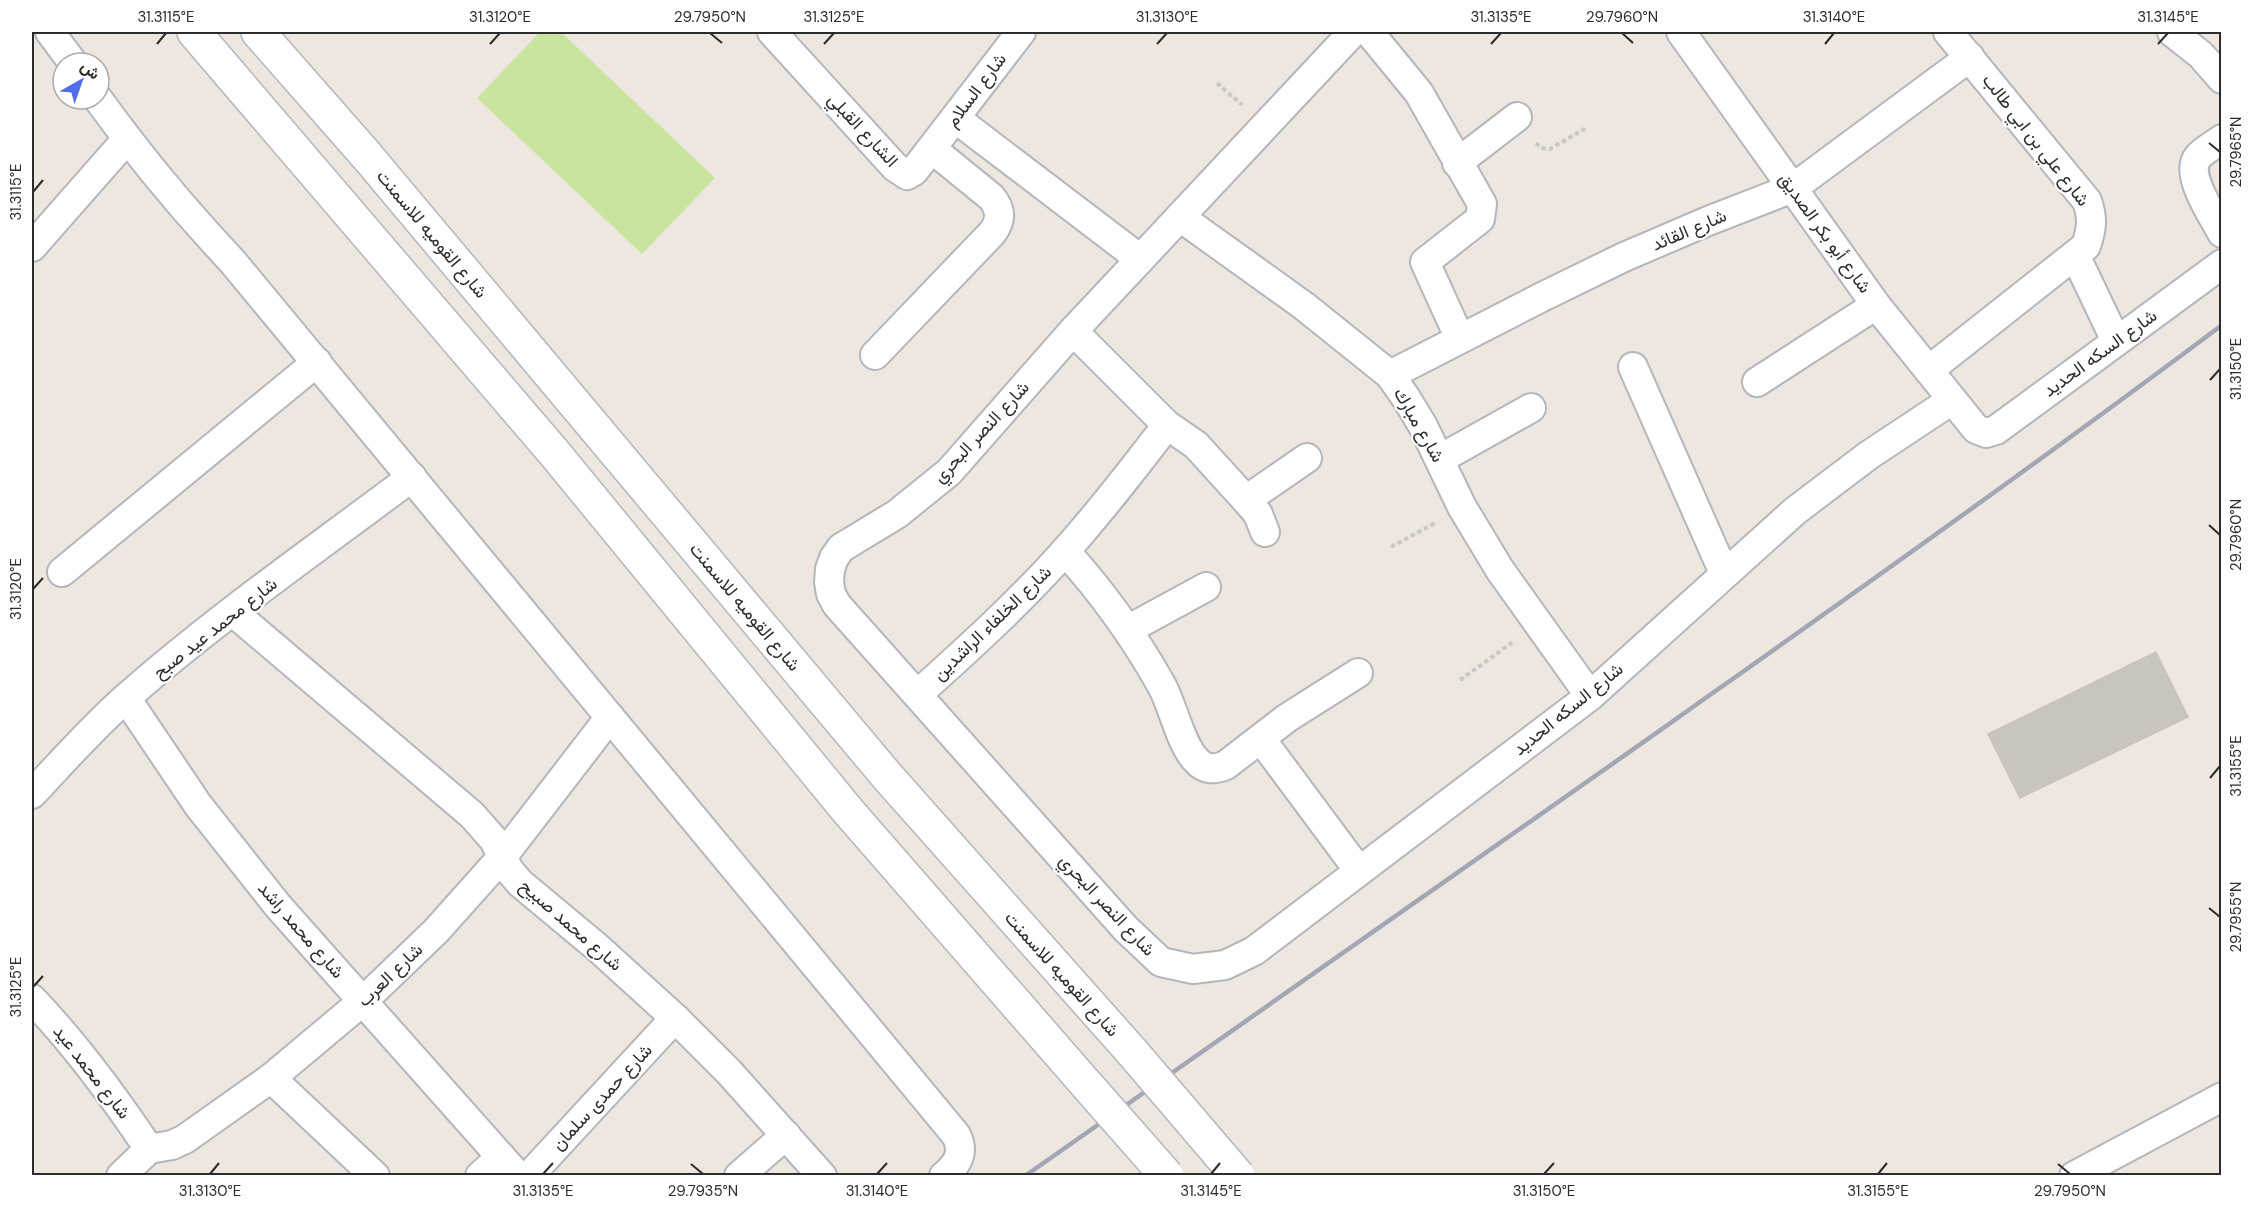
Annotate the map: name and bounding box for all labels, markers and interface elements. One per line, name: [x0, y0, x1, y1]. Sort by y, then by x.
text: 31.3115°E: [137, 7, 195, 27]
text: 31.3120°E: [469, 7, 531, 27]
text: 29.7950°N: [674, 7, 746, 27]
text: 31.3125°E: [804, 7, 864, 27]
text: 31.3130°E: [1136, 7, 1198, 27]
text: 31.3135°E: [1470, 7, 1532, 27]
text: 29.7960°N: [1586, 7, 1658, 27]
text: 31.3140°E: [1803, 7, 1865, 27]
text: 31.3145°E: [2137, 7, 2199, 27]
street label: شارع السلام: [940, 48, 1012, 132]
north arrow: [51, 51, 111, 111]
text: ش: [76, 56, 104, 84]
street label: شارع علي بن ابي طالب: [1974, 69, 2095, 213]
street label: الشارع القبلي: [820, 88, 904, 174]
text: 29.7965°N: [2226, 117, 2246, 187]
text: 31.3115°E: [6, 163, 26, 221]
street label: شارع القوميه للاسمنت: [371, 165, 493, 303]
street label: شارع أبو بكر الصديق: [1773, 168, 1877, 298]
street label: شارع القائد: [1648, 203, 1730, 257]
street label: شارع السكه الحديد: [2038, 304, 2162, 402]
text: 31.3150°E: [2226, 338, 2246, 400]
street label: شارع النصر البحري: [927, 376, 1037, 490]
street label: شارع مبارك: [1388, 383, 1450, 467]
text: 29.7960°N: [2226, 499, 2246, 571]
street label: شارع القوميه للاسمنت: [684, 538, 806, 676]
text: 31.3120°E: [6, 558, 26, 620]
street label: شارع الخلفاء الراشدين: [927, 560, 1057, 686]
street label: شارع محمد عيد صبح: [148, 572, 282, 684]
street label: شارع السكه الحديد: [1508, 657, 1628, 761]
text: 31.3155°E: [2226, 735, 2246, 797]
street label: شارع النصر البحري: [1051, 849, 1161, 963]
street label: شارع محمد صبيح: [515, 874, 627, 976]
street label: شارع محمد راشد: [252, 877, 350, 983]
text: 29.7955°N: [2226, 882, 2246, 952]
street label: شارع القوميه للاسمنت: [999, 906, 1125, 1042]
street label: شارع العرب: [352, 938, 428, 1012]
text: 31.3125°E: [6, 957, 26, 1017]
street label: شارع محمد عيد: [48, 1020, 136, 1124]
street label: شارع حمدى سلمان: [546, 1039, 658, 1155]
text: 31.3130°E: [179, 1181, 241, 1201]
text: 31.3135°E: [512, 1181, 574, 1201]
text: 29.7935°N: [668, 1181, 738, 1201]
text: 31.3140°E: [846, 1181, 908, 1201]
text: 31.3145°E: [1180, 1181, 1242, 1201]
text: 31.3150°E: [1513, 1181, 1575, 1201]
text: 31.3155°E: [1847, 1181, 1909, 1201]
text: 29.7950°N: [2034, 1181, 2106, 1201]

